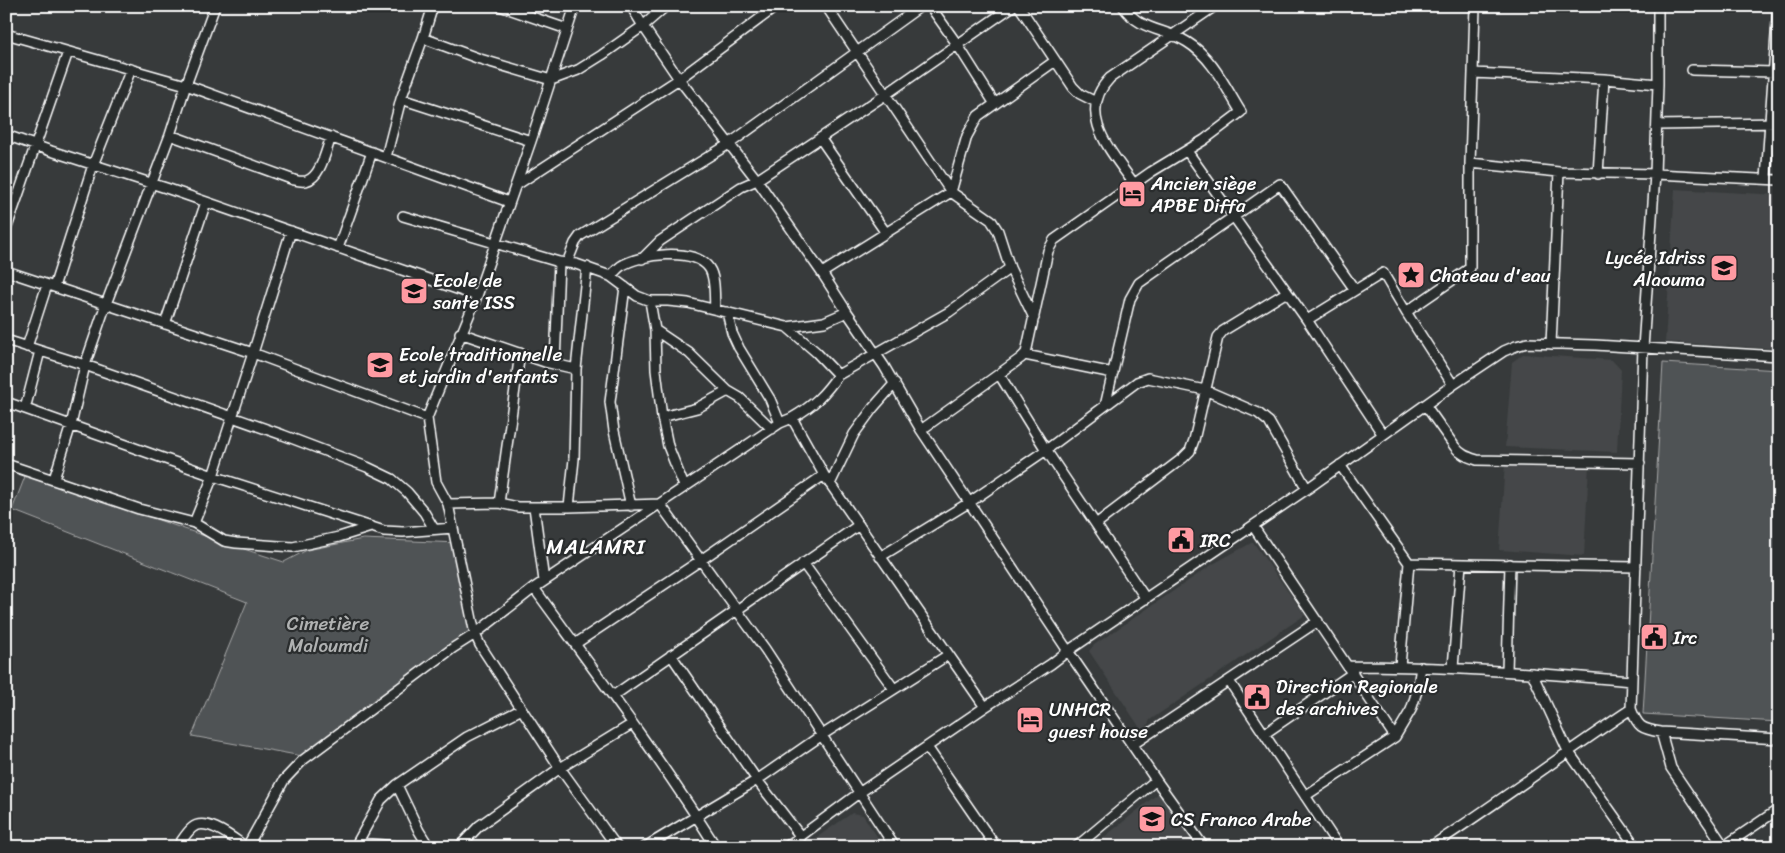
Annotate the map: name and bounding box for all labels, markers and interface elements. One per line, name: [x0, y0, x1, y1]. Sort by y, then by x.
place label: Ancien siège APBE Diffa: [1150, 167, 1257, 222]
hotel icon: Ancien siège APBE Diffa: [1117, 179, 1147, 209]
place label: Lycée Idriss Alaouma: [1605, 241, 1705, 296]
school or university icon: Lycée Idriss Alaouma: [1709, 253, 1739, 283]
place label: Chateau d'eau: [1430, 259, 1551, 292]
place icon: Chateau d'eau: [1396, 260, 1426, 290]
place label: Ecole de sante ISS: [432, 264, 515, 319]
school or university icon: Ecole de sante ISS: [399, 276, 429, 306]
place label: Ecole traditionnelle et jardin d'enfants: [399, 338, 562, 393]
school or university icon: Ecole traditionnelle et jardin d'enfants: [365, 350, 395, 380]
place label: IRC: [1199, 524, 1231, 557]
public building icon: IRC: [1166, 525, 1196, 555]
district label: MALAMRI: [546, 528, 646, 566]
park label: Cimetière Maloumdi: [287, 607, 369, 662]
place label: Irc: [1672, 621, 1698, 654]
public building icon: Irc: [1639, 622, 1669, 652]
place label: Direction Regionale des archives: [1276, 670, 1438, 725]
public building icon: Direction Regionale des archives: [1242, 682, 1272, 712]
place label: UNHCR guest house: [1047, 693, 1148, 748]
hotel icon: UNHCR guest house: [1015, 705, 1045, 735]
place label: CS Franco Arabe: [1171, 803, 1312, 836]
school or university icon: CS Franco Arabe: [1137, 804, 1167, 834]

